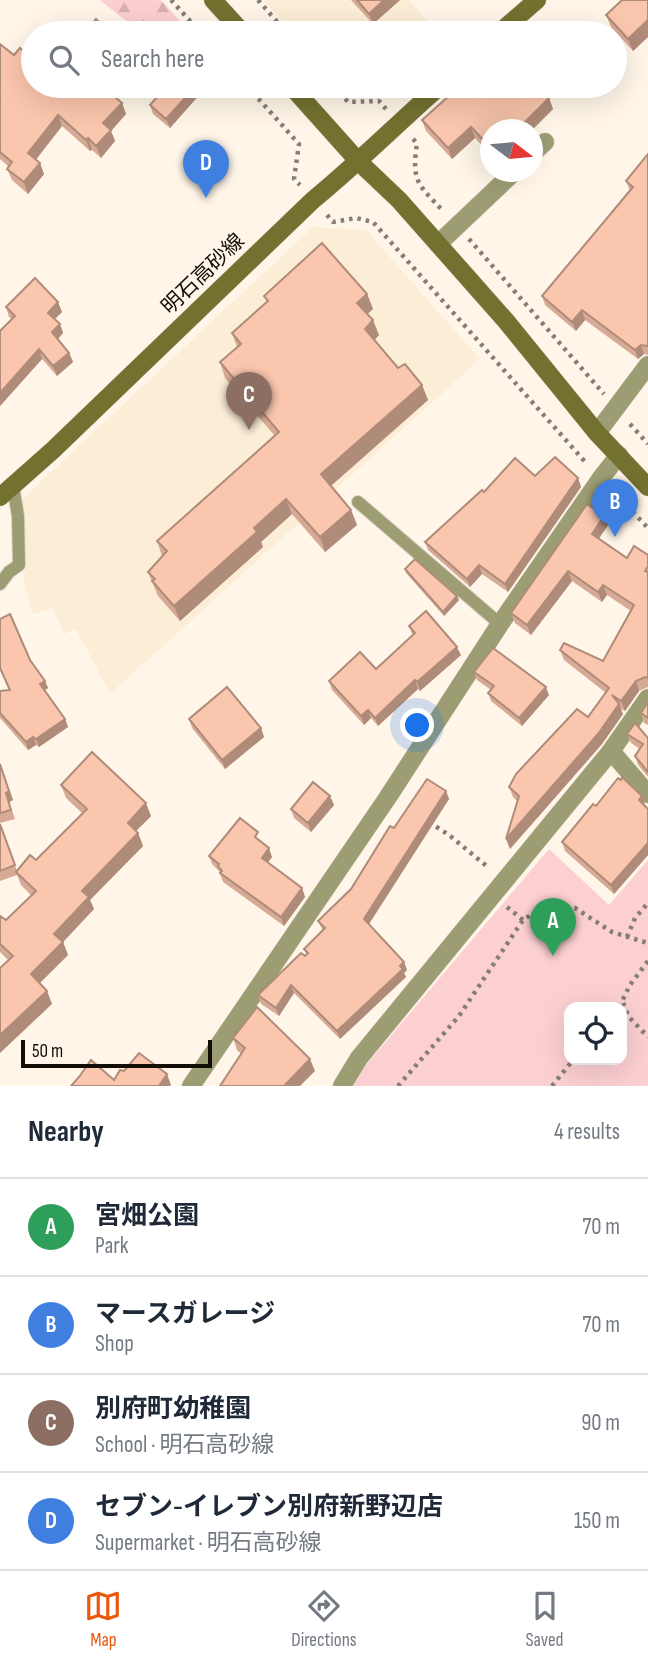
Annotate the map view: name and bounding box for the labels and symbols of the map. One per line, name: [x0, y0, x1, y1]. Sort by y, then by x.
north arrow: [480, 119, 543, 182]
pin: D: [183, 140, 229, 198]
street label: 明石高砂線: [157, 229, 249, 319]
pin: C: [226, 372, 272, 430]
pin: B: [592, 479, 638, 537]
your location: [400, 708, 434, 742]
pin: A: [530, 898, 576, 956]
scale bar: [21, 1037, 212, 1069]

